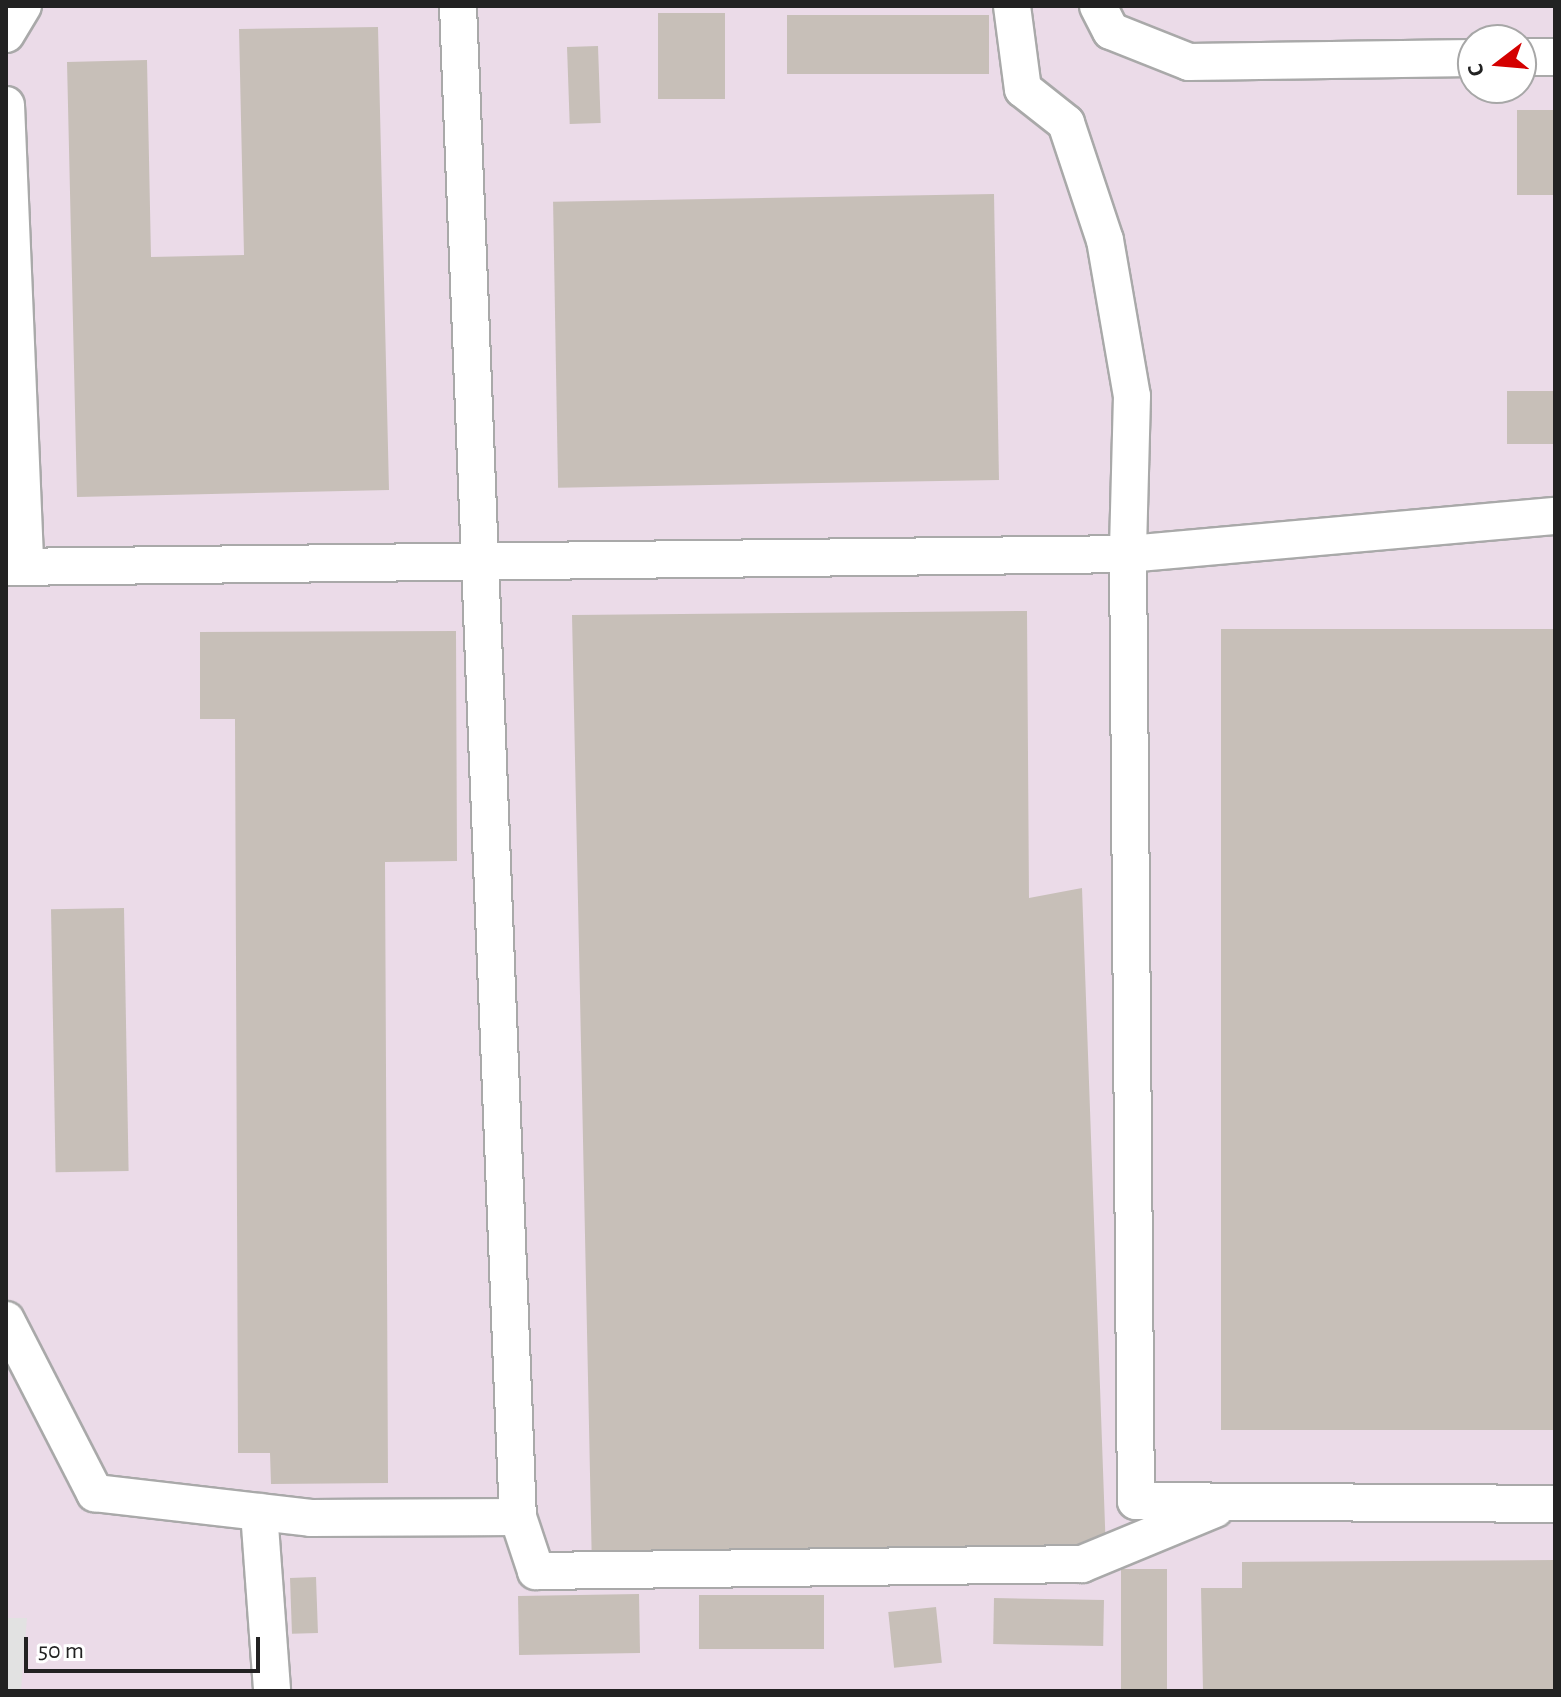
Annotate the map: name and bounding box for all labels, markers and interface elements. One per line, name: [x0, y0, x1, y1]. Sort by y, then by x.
north arrow: [1457, 24, 1537, 104]
text: С: [1464, 61, 1488, 79]
scale bar: [28, 1621, 264, 1671]
text: 50 m: [38, 1639, 84, 1663]

